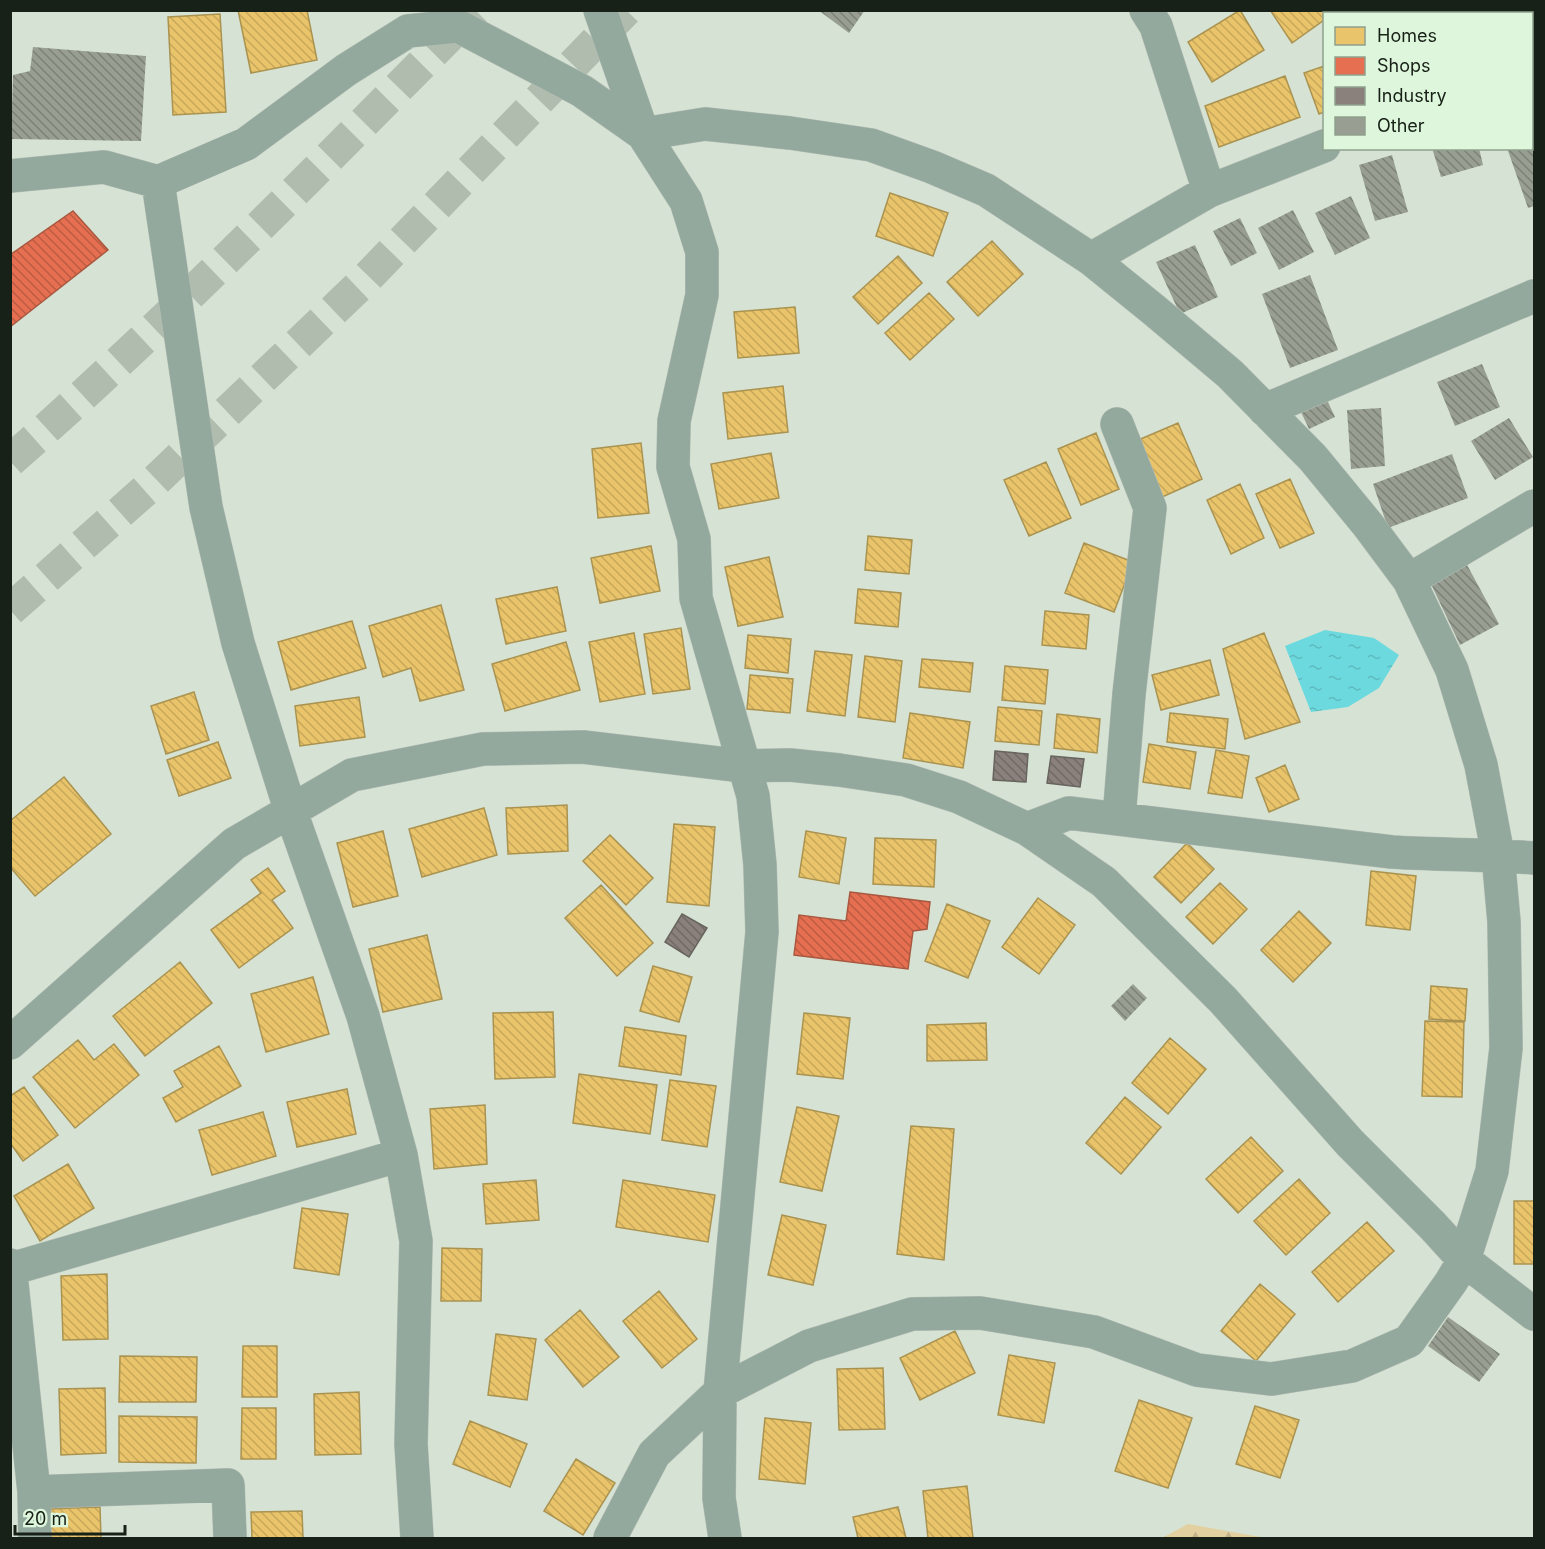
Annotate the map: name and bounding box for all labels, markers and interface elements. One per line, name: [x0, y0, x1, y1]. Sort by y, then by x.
legend: [1323, 12, 1533, 150]
text: Homes: [1377, 25, 1437, 46]
text: Shops: [1377, 55, 1431, 76]
text: Industry: [1377, 85, 1447, 106]
text: Other: [1377, 115, 1425, 136]
scale bar: [15, 1498, 124, 1536]
text: 20 m: [24, 1508, 67, 1529]

